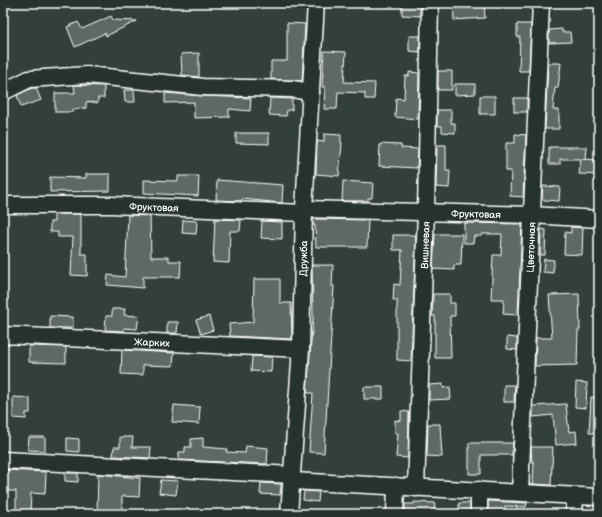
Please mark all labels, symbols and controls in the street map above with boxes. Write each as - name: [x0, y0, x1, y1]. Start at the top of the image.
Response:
- street label: Фруктовая: [129, 201, 179, 215]
- street label: Фруктовая: [451, 208, 501, 221]
- street label: Вишневая: [419, 221, 433, 269]
- street label: Цветочная: [524, 221, 539, 273]
- street label: Дружба: [298, 240, 310, 276]
- street label: Жарких: [134, 336, 170, 350]

